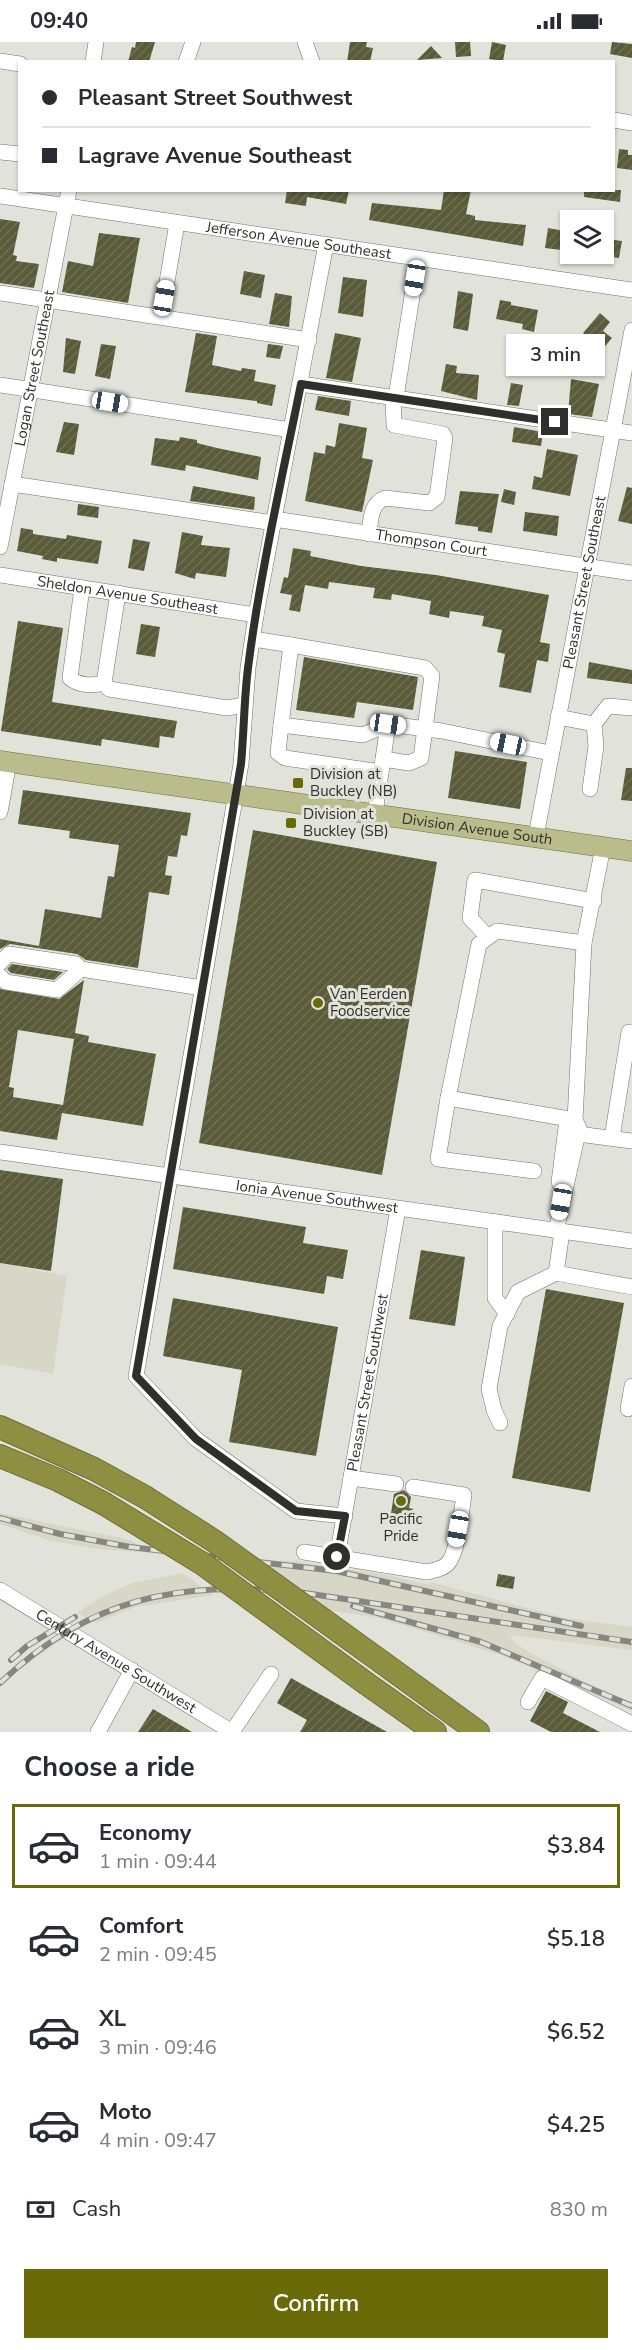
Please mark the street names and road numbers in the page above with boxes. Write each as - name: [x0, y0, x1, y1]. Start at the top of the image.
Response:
- street label: Jefferson Avenue Southeast: [204, 217, 393, 264]
- street label: Logan Street Southeast: [10, 288, 60, 448]
- street label: Pleasant Street Southeast: [558, 494, 610, 671]
- street label: Thompson Court: [374, 524, 489, 561]
- street label: Sheldon Avenue Southeast: [36, 571, 220, 619]
- street label: Division Avenue South: [401, 808, 554, 850]
- street label: Ionia Avenue Southwest: [234, 1175, 400, 1218]
- street label: Pleasant Street Southwest: [342, 1292, 393, 1473]
- street label: Century Avenue Southwest: [32, 1604, 201, 1718]

